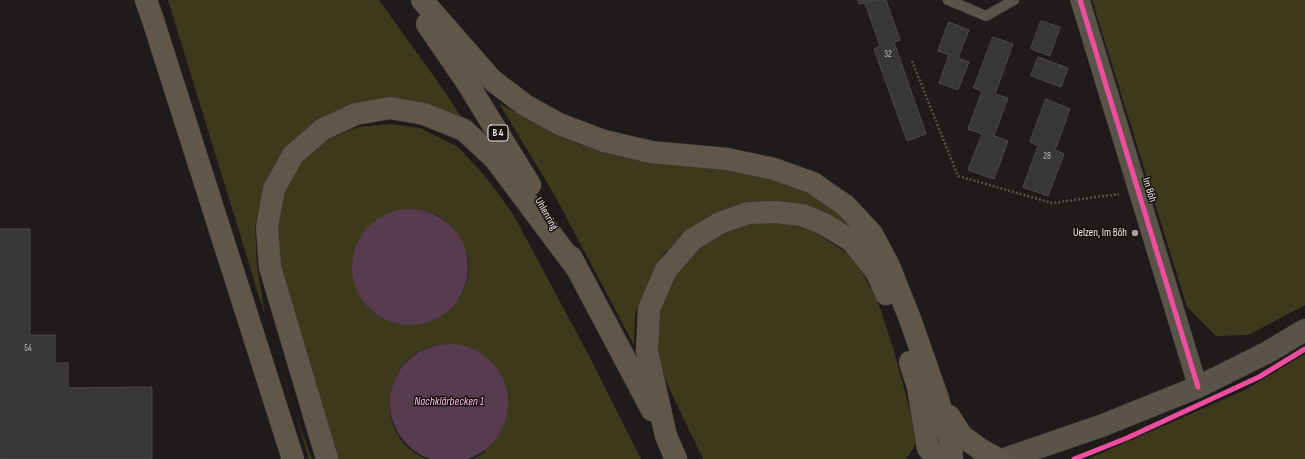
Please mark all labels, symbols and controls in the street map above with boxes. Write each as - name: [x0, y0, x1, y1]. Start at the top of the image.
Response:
- house number: 32: [884, 50, 892, 60]
- road number: B 4: [488, 125, 508, 141]
- house number: 28: [1043, 152, 1051, 162]
- street label: Im Böh: [1139, 176, 1159, 204]
- street label: Uhlenring: [531, 195, 561, 233]
- place label: Uelzen, Im Böh: [1073, 226, 1127, 240]
- marker: Uelzen, Im Böh: [1130, 228, 1140, 238]
- house number: 54: [24, 344, 32, 354]
- water label: Nachklärbecken 1: [414, 395, 484, 409]

